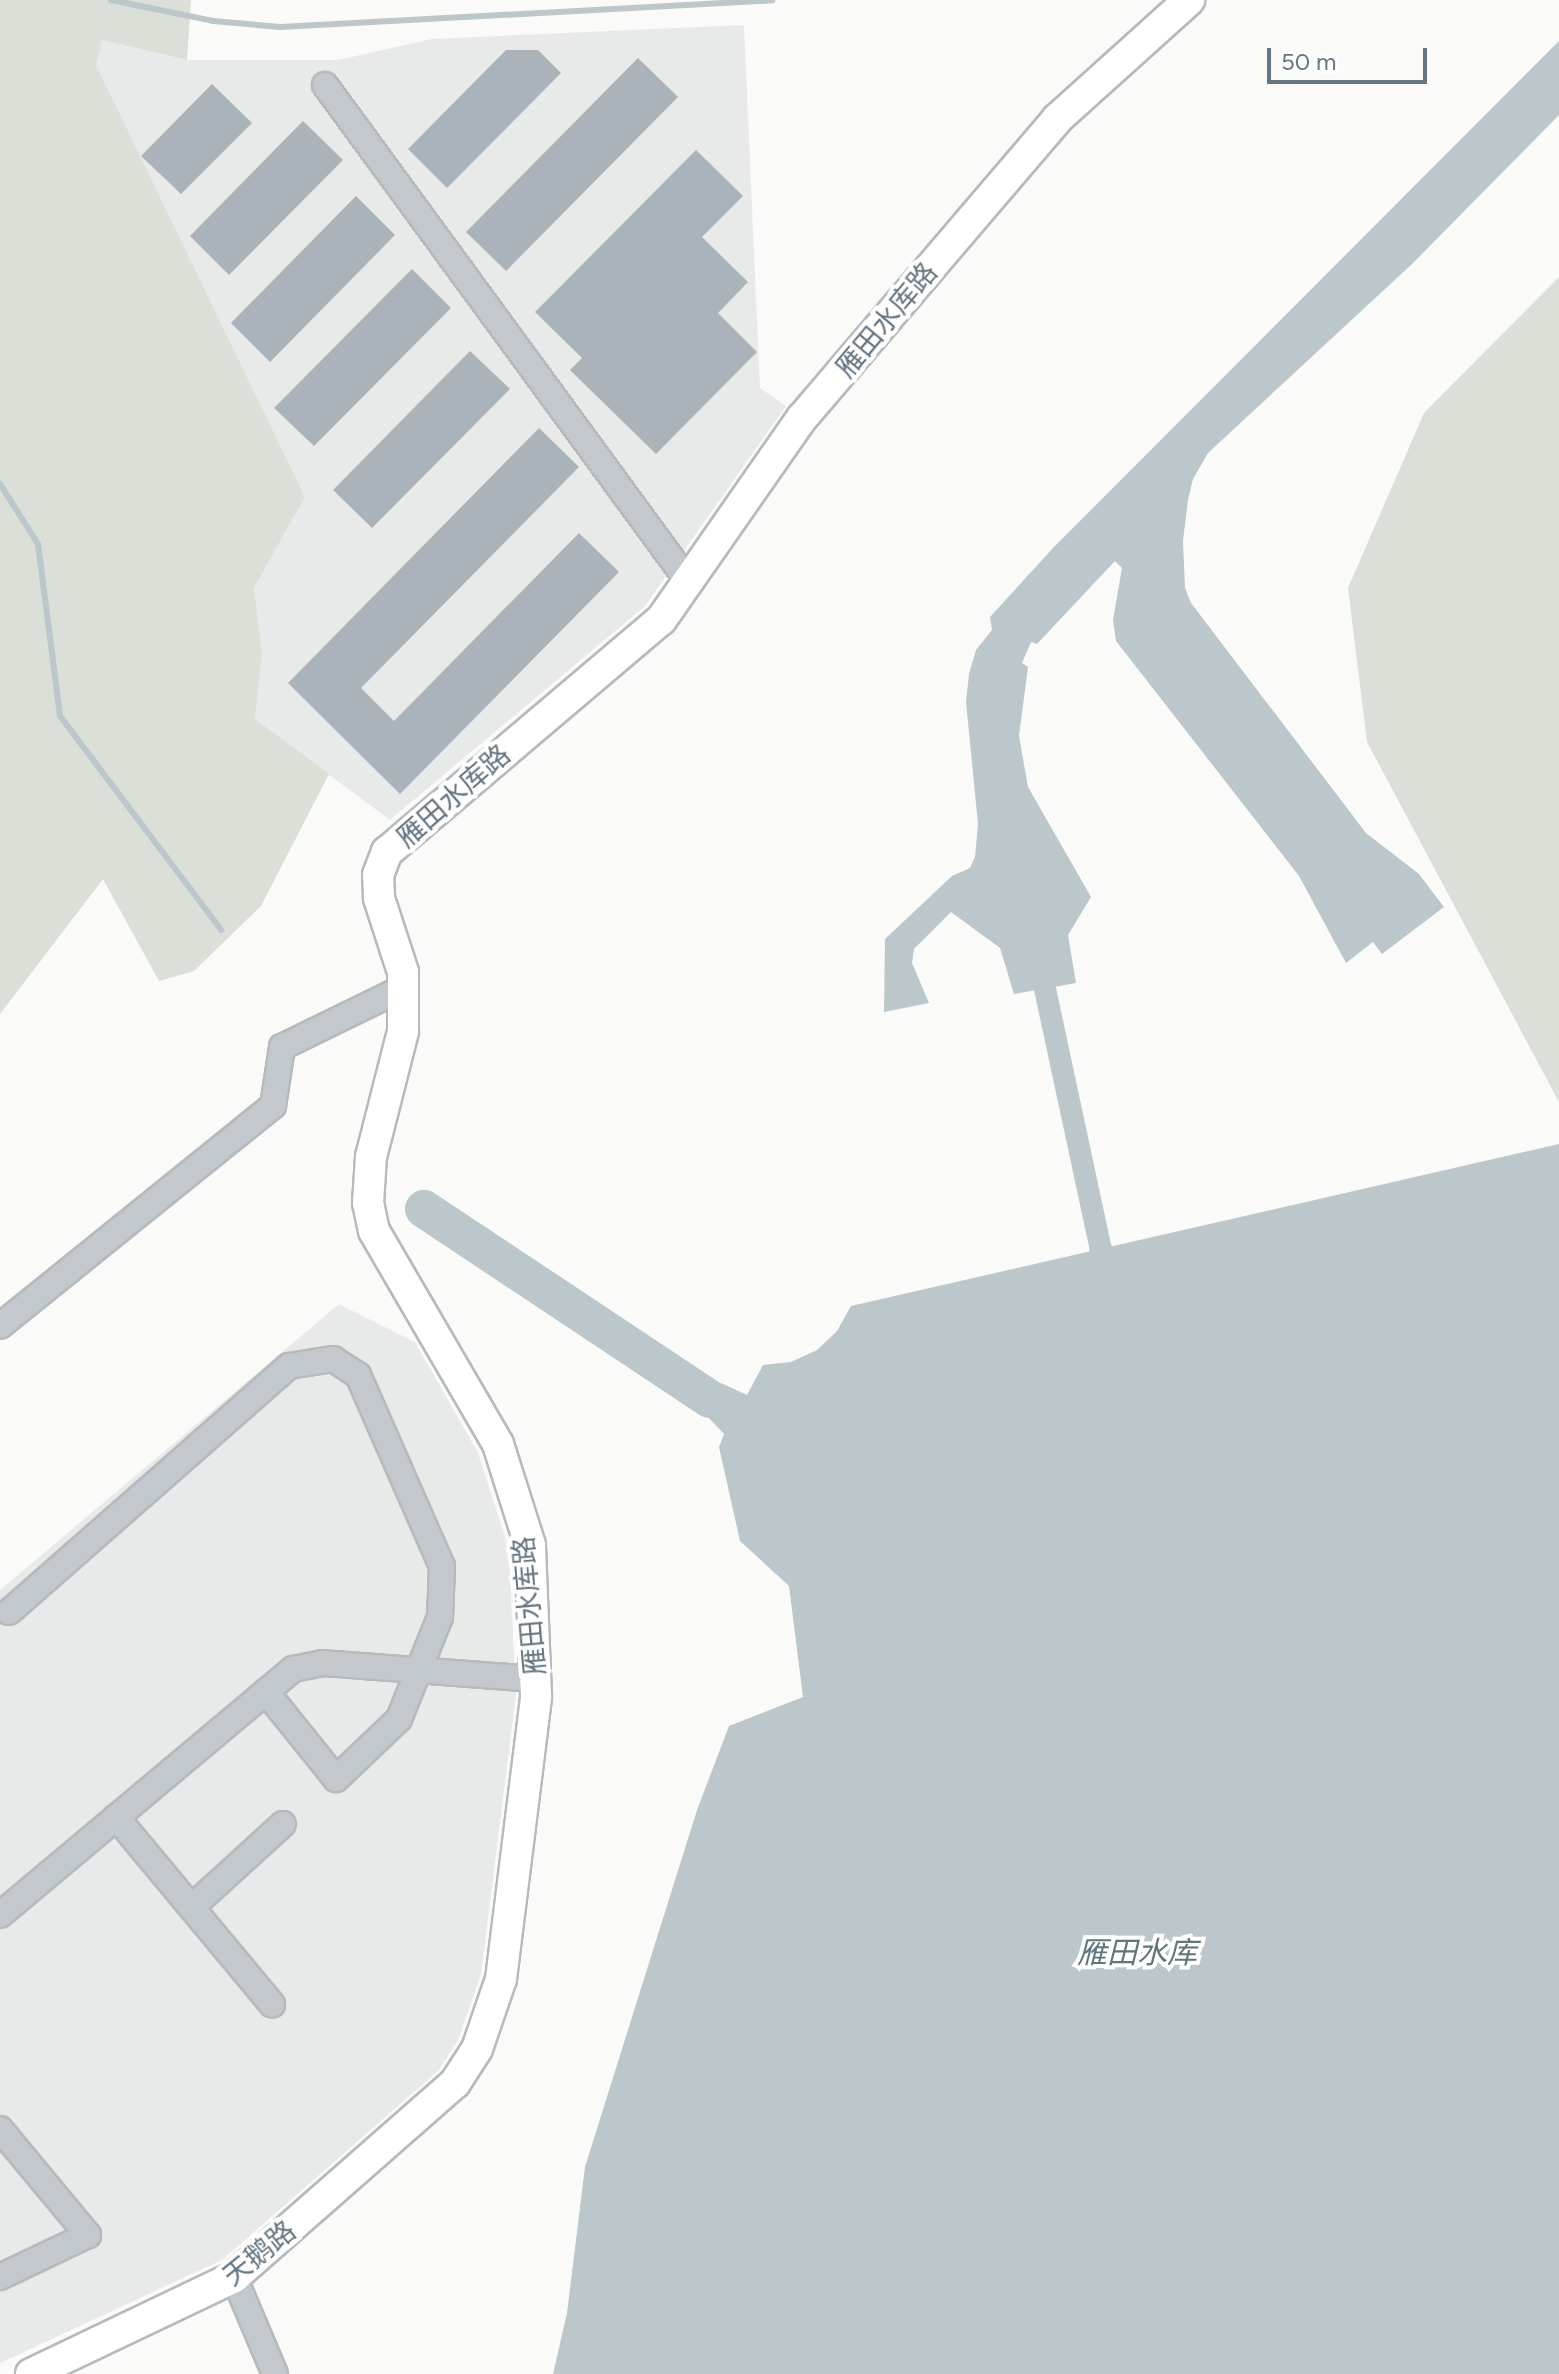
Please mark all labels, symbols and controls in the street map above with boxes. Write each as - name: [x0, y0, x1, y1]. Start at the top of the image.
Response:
- scale bar: [1271, 32, 1431, 82]
- text: 50 m: [1281, 47, 1337, 76]
- street label: 雁田水库路: [828, 256, 944, 384]
- street label: 雁田水库路: [389, 737, 517, 855]
- street label: 雁田水库路: [506, 1535, 552, 1677]
- water label: 雁田水库: [1077, 1935, 1197, 1971]
- street label: 天鹅路: [216, 2214, 302, 2292]

